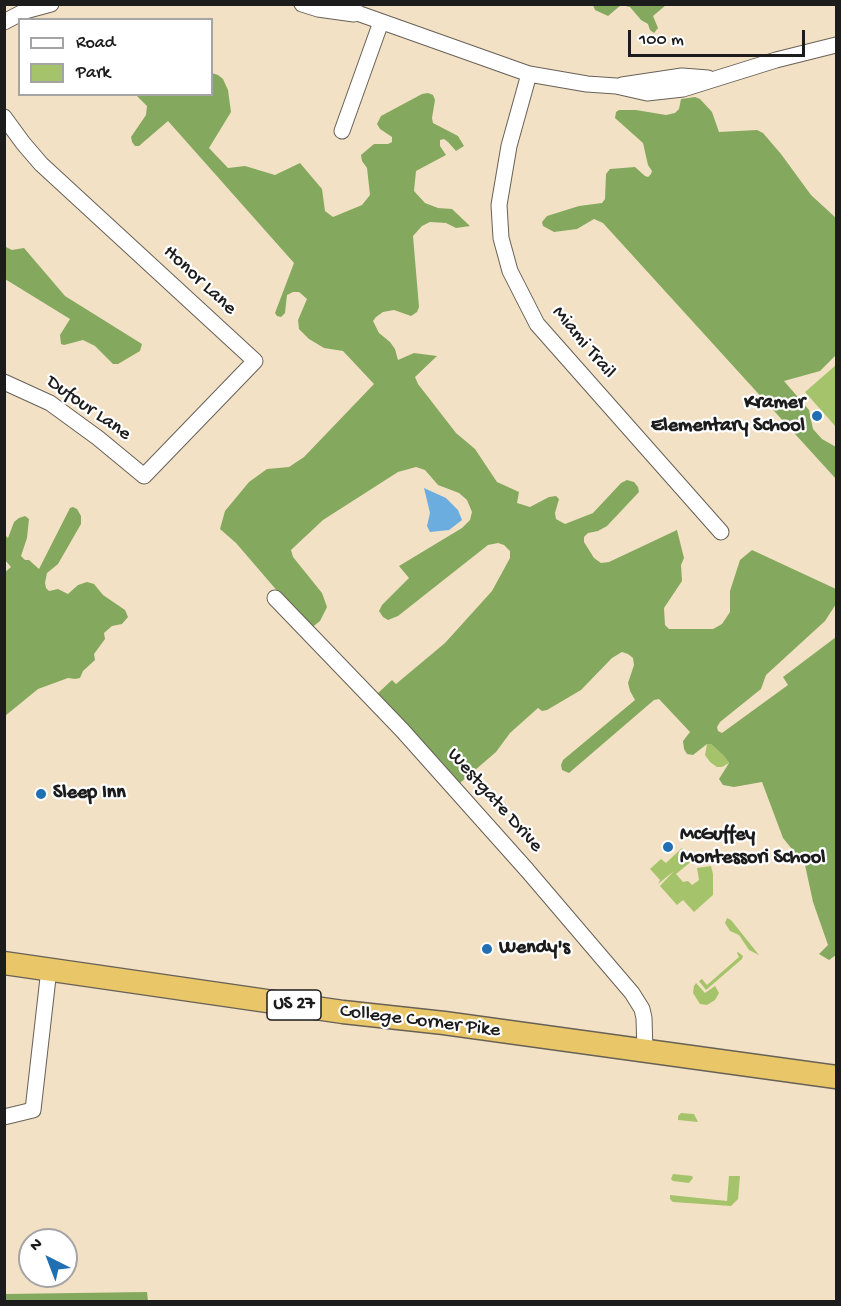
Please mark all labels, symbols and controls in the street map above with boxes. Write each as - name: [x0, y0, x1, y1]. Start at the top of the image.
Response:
- legend: [18, 18, 213, 96]
- scale bar: [631, 18, 808, 56]
- text: 100 m: [639, 30, 684, 51]
- text: Road: [76, 33, 115, 54]
- text: Park: [76, 63, 110, 84]
- street label: Honor Lane: [157, 241, 241, 321]
- street label: Miami Trail: [546, 302, 620, 384]
- street label: Dufour Lane: [41, 371, 135, 447]
- place label: Kramer Elementary School: [651, 392, 805, 439]
- marker: Kramer Elementary School: [810, 409, 824, 423]
- street label: Westgate Drive: [441, 744, 547, 858]
- place label: Sleep Inn: [53, 782, 126, 806]
- marker: Sleep Inn: [34, 787, 48, 801]
- place label: McGuffey Montessori School: [680, 824, 825, 871]
- marker: McGuffey Montessori School: [661, 840, 675, 854]
- place label: Wendy's: [499, 937, 570, 961]
- marker: Wendy's: [480, 942, 494, 956]
- road number: US 27: [267, 990, 321, 1020]
- street label: College Corner Pike: [338, 1000, 502, 1044]
- north arrow: [18, 1228, 78, 1288]
- text: N: [27, 1235, 47, 1256]

